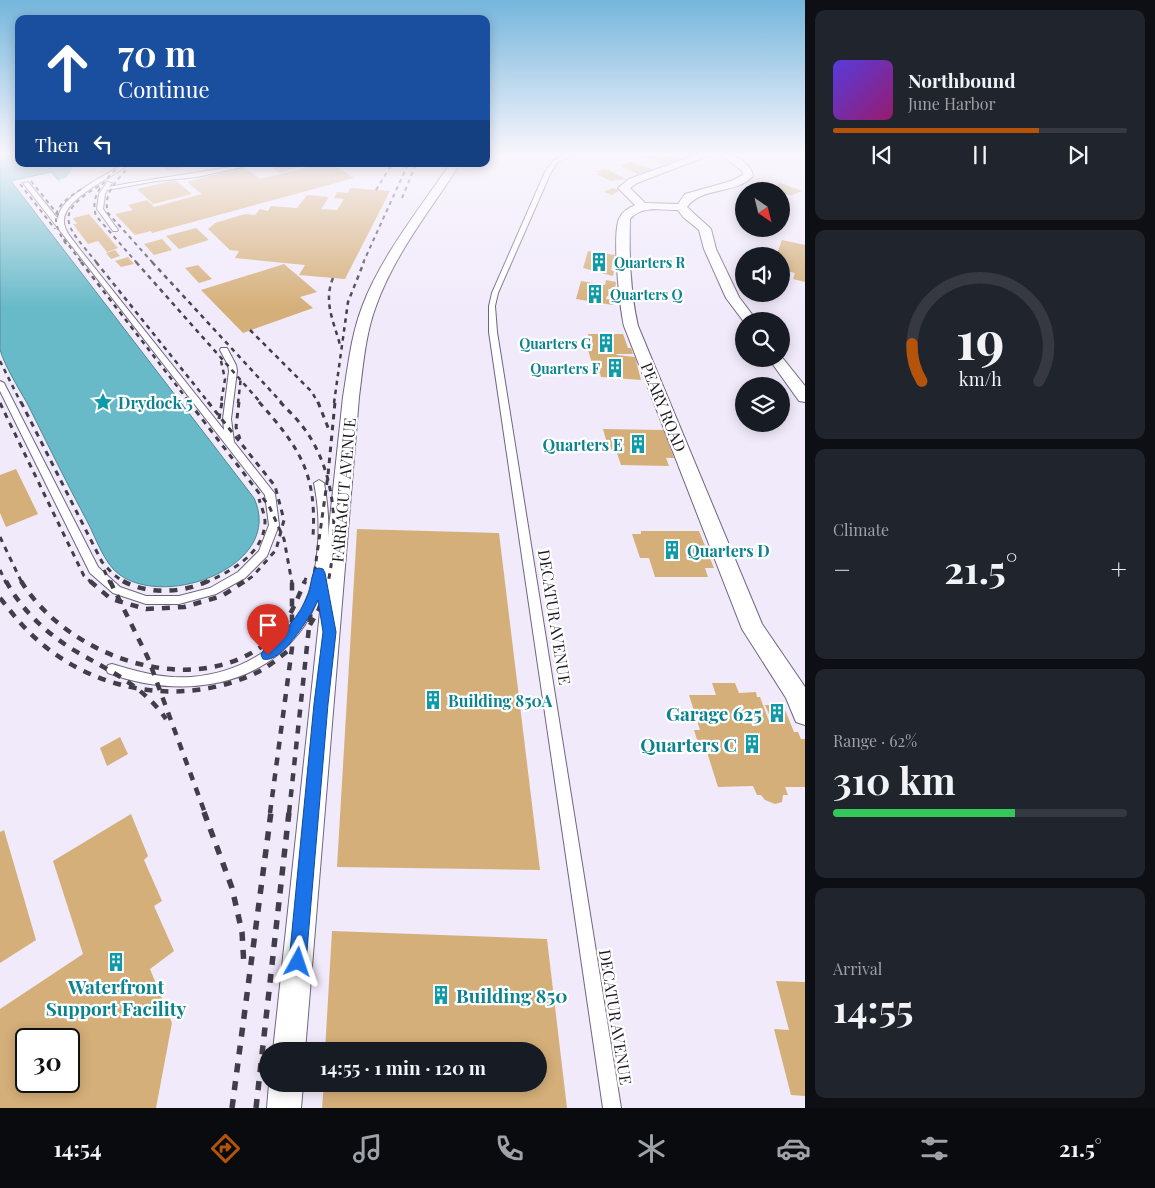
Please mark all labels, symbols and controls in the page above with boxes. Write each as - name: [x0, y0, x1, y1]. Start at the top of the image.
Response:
- text: 70 m: [118, 29, 196, 76]
- icon: ahead: [35, 35, 100, 100]
- text: Northbound: [908, 67, 1016, 93]
- text: Continue: [118, 74, 210, 104]
- text: June Harbor: [908, 93, 996, 114]
- icon: left: [89, 130, 117, 158]
- text: Then: [35, 131, 79, 157]
- icon: previous: [868, 141, 896, 169]
- icon: pause: [966, 141, 994, 169]
- icon: next: [1064, 141, 1092, 169]
- north arrow: [735, 182, 790, 238]
- map controls: [735, 182, 790, 432]
- button: sound: [735, 247, 790, 302]
- building icon: Quarters R: [588, 251, 610, 273]
- place label: Quarters R: [614, 253, 685, 272]
- building icon: Quarters Q: [584, 283, 606, 305]
- place label: Quarters Q: [610, 285, 683, 304]
- text: 19: [956, 304, 1004, 373]
- button: search: [735, 312, 790, 367]
- building icon: Quarters G: [595, 332, 617, 354]
- place label: Quarters G: [519, 334, 591, 353]
- building icon: Quarters F: [604, 357, 626, 379]
- place label: Quarters F: [530, 359, 600, 378]
- street label: PEARY ROAD: [637, 359, 691, 455]
- text: km/h: [959, 367, 1002, 390]
- button: layers: [735, 377, 790, 432]
- place icon: Drydock 5: [92, 391, 114, 413]
- place label: Drydock 5: [118, 392, 193, 413]
- street label: FARRAGUT AVENUE: [326, 417, 360, 563]
- building icon: Quarters E: [627, 433, 649, 455]
- place label: Quarters E: [543, 434, 623, 455]
- text: Climate: [833, 519, 889, 540]
- building icon: Quarters D: [661, 539, 683, 561]
- place label: Quarters D: [687, 540, 770, 561]
- text: 21.5°: [944, 543, 1017, 594]
- street label: DECATUR AVENUE: [534, 548, 576, 686]
- text: −: [833, 550, 851, 587]
- text: +: [1111, 550, 1127, 587]
- pin: [247, 604, 289, 655]
- icon: arrive: [254, 611, 282, 639]
- building icon: Building 850A: [422, 689, 444, 711]
- place label: Building 850A: [448, 690, 553, 711]
- place label: Garage 625: [666, 700, 762, 726]
- building icon: Garage 625: [766, 702, 788, 724]
- text: Range · 62%: [833, 730, 917, 751]
- place label: Quarters C: [640, 731, 737, 757]
- building icon: Quarters C: [741, 733, 763, 755]
- text: 310 km: [833, 754, 956, 805]
- position arrow: [271, 935, 323, 987]
- street label: DECATUR AVENUE: [595, 948, 637, 1086]
- building icon: Waterfront Support Facility: [105, 951, 127, 973]
- text: Arrival: [833, 958, 882, 979]
- place label: Waterfront Support Facility: [46, 973, 186, 1021]
- place label: Building 850: [456, 982, 567, 1008]
- text: 14:55: [833, 982, 914, 1033]
- building icon: Building 850: [430, 984, 452, 1006]
- speed limit sign: 30: [15, 1028, 80, 1093]
- text: 14:55 · 1 min · 120 m: [320, 1054, 486, 1080]
- icon: directions: [208, 1131, 243, 1166]
- icon: music: [350, 1131, 385, 1166]
- icon: phone: [492, 1131, 527, 1166]
- icon: climate: [634, 1131, 669, 1166]
- icon: car: [776, 1131, 811, 1166]
- icon: filters: [917, 1131, 952, 1166]
- text: 14:54: [53, 1133, 102, 1163]
- text: 21.5°: [1059, 1133, 1102, 1163]

